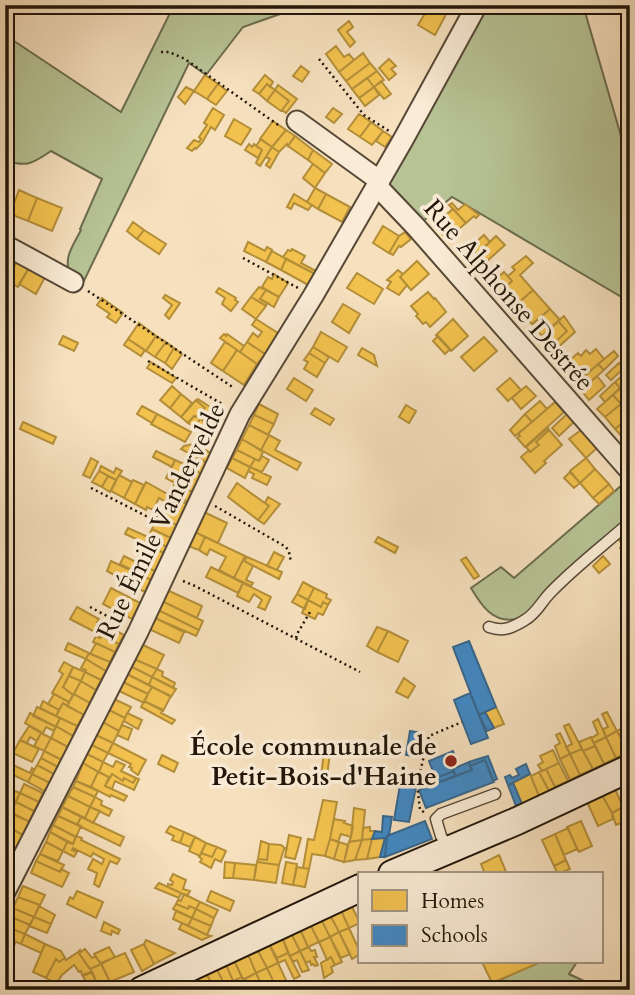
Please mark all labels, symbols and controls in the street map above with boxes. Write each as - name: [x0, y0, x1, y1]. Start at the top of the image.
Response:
- street label: Rue Alphonse Destrée: [416, 192, 602, 398]
- street label: Rue Émile Vandervelde: [88, 397, 234, 645]
- place label: École communale de Petit-Bois-d'Haine: [190, 729, 437, 794]
- marker: École communale de Petit-Bois-d'Haine: [443, 753, 459, 769]
- legend: [358, 872, 604, 964]
- text: Homes: [421, 887, 484, 916]
- text: Schools: [421, 921, 488, 950]

